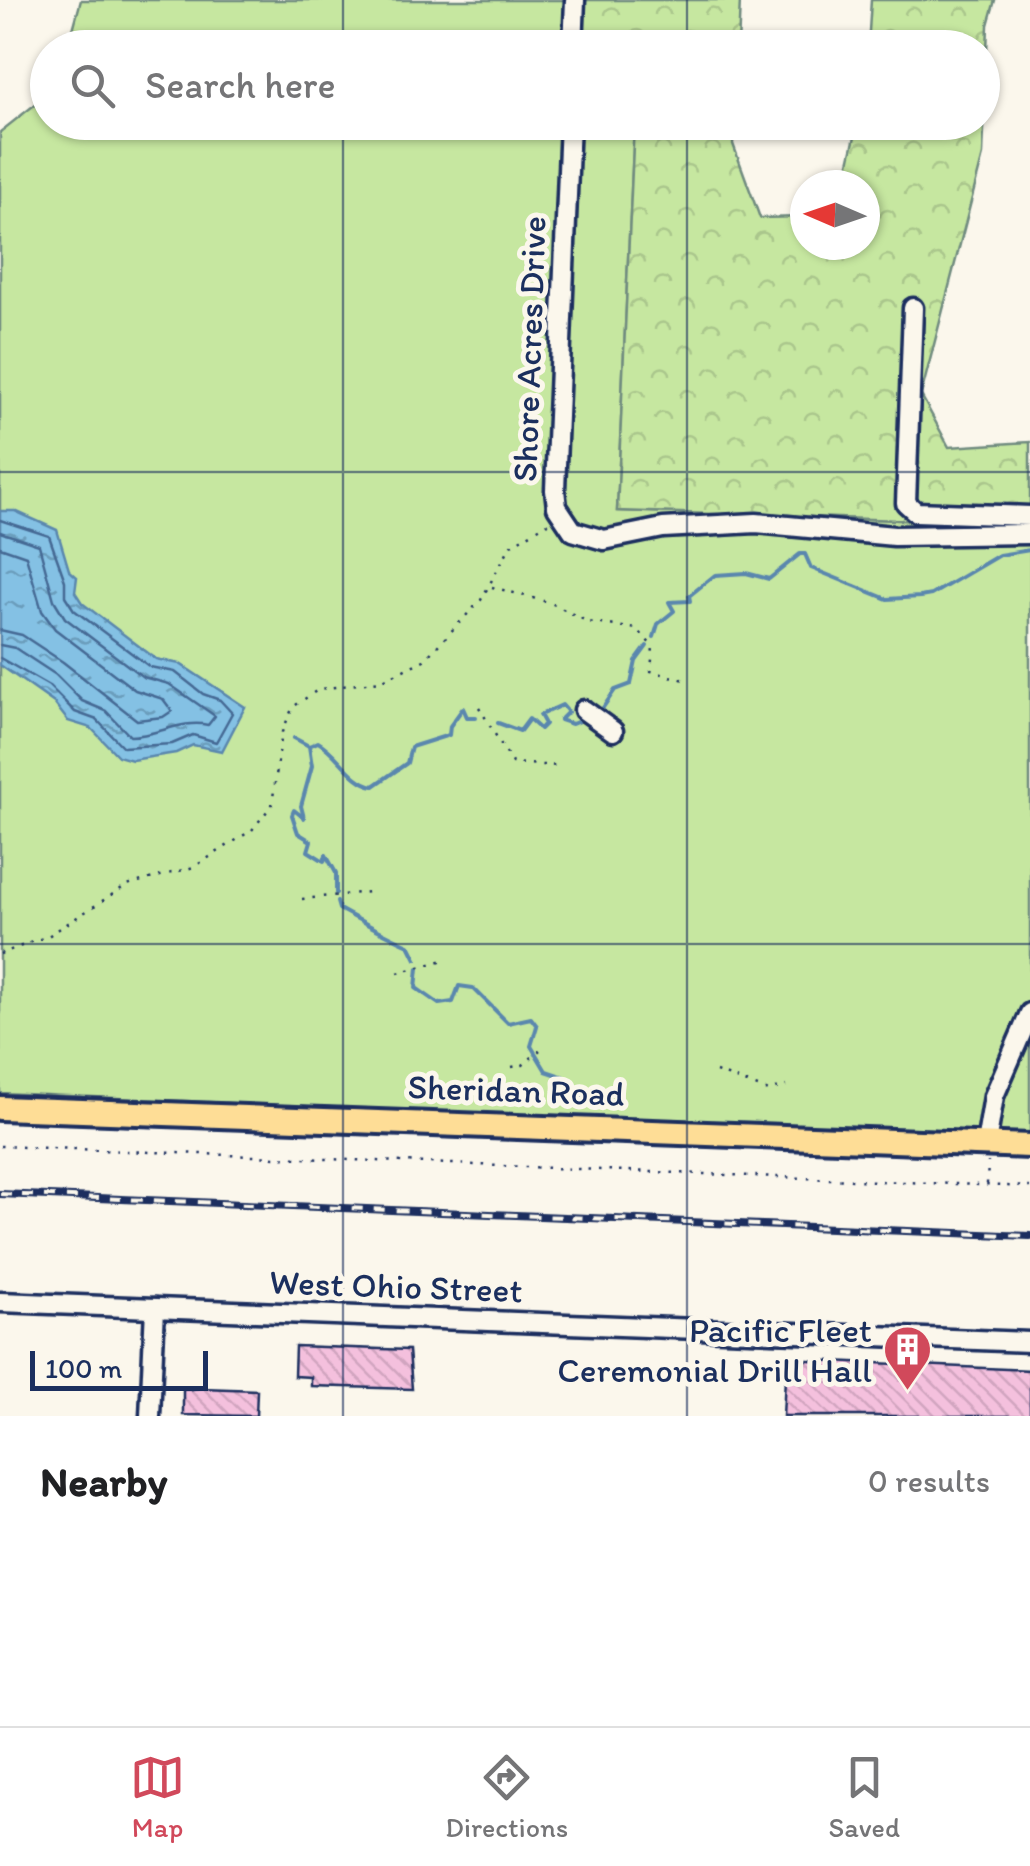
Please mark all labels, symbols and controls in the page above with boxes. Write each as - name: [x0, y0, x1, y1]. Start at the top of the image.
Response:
- search box: [30, 30, 1000, 140]
- icon: search: [65, 58, 120, 113]
- text: Search here: [145, 62, 336, 108]
- north arrow: [790, 170, 880, 260]
- street label: Shore Acres Drive: [503, 215, 555, 483]
- street label: Sheridan Road: [407, 1065, 625, 1115]
- street label: West Ohio Street: [269, 1261, 523, 1311]
- place label: Pacific Fleet Ceremonial Drill Hall: [557, 1309, 872, 1391]
- building icon: Pacific Fleet Ceremonial Drill Hall: [881, 1324, 933, 1392]
- scale bar: [30, 1346, 208, 1390]
- text: 100 m: [45, 1351, 122, 1385]
- text: Nearby: [40, 1456, 167, 1507]
- text: 0 results: [868, 1462, 990, 1500]
- tab: Map: [130, 1750, 185, 1844]
- tab: Directions: [445, 1750, 568, 1844]
- tab: Saved: [828, 1750, 900, 1844]

